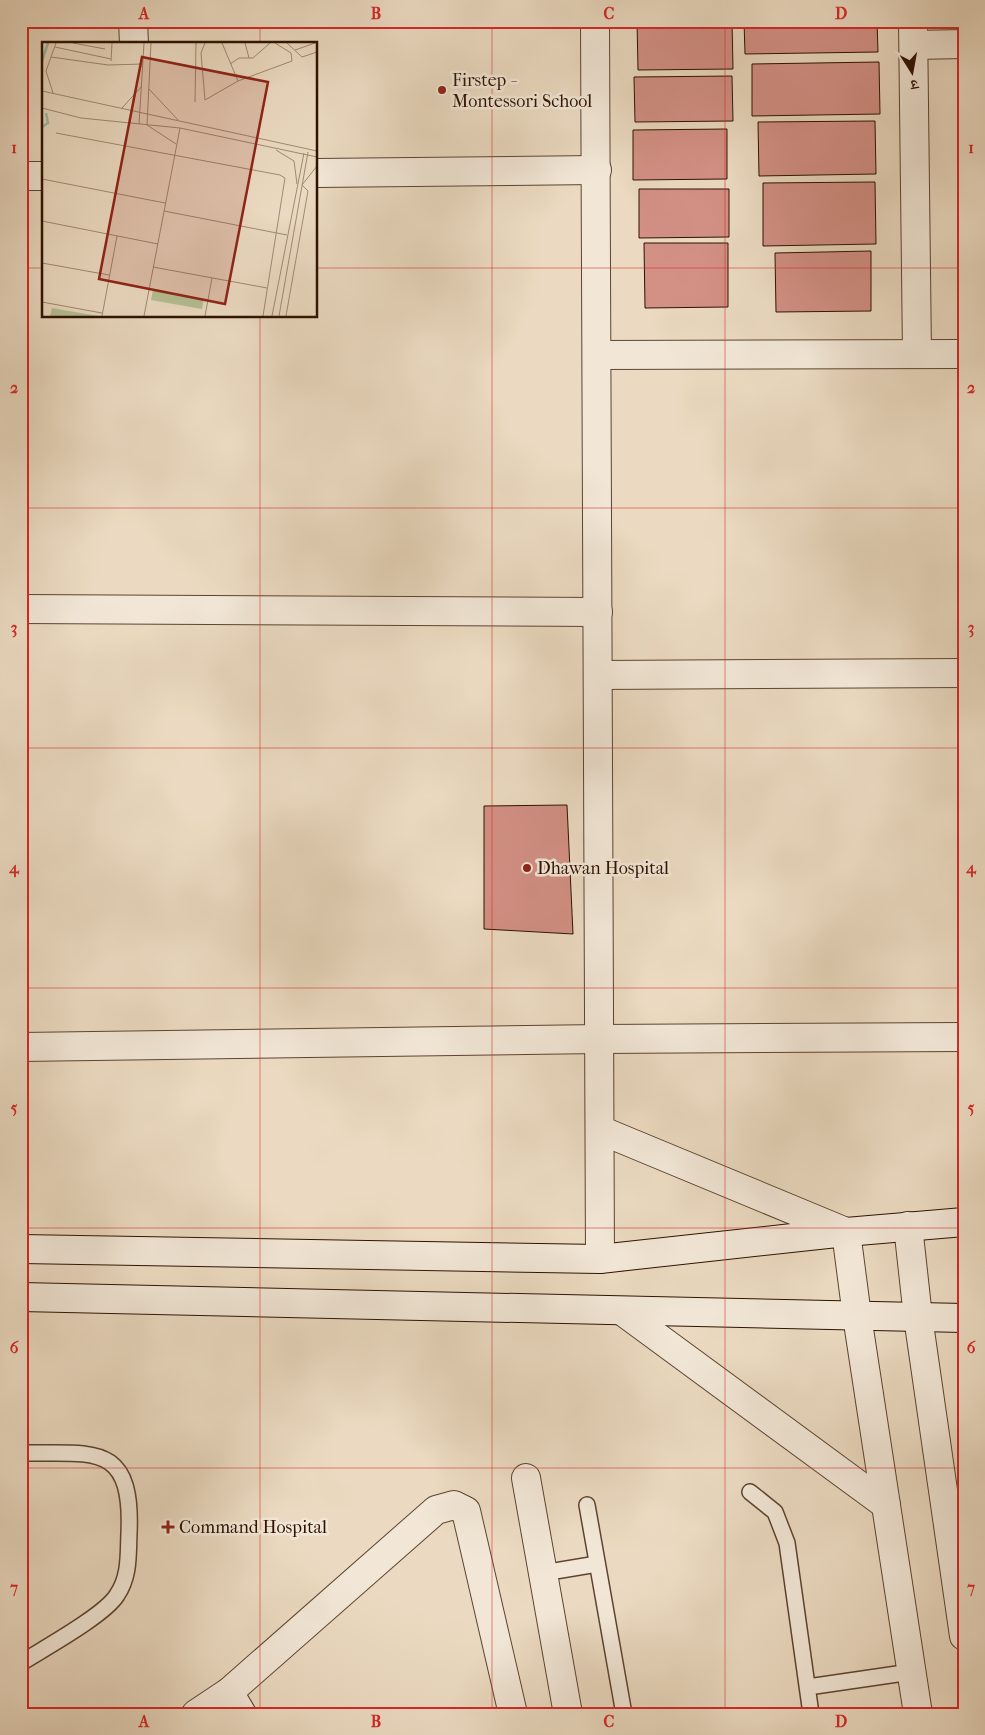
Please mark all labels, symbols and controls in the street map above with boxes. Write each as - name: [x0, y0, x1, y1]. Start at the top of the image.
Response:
- text: A: [138, 4, 150, 23]
- text: B: [371, 4, 381, 23]
- text: C: [604, 4, 615, 23]
- text: D: [835, 4, 847, 23]
- inset map: [42, 42, 318, 318]
- north arrow: [888, 48, 938, 98]
- place label: Firstep - Montessori School: [452, 70, 592, 112]
- text: उ: [908, 75, 920, 93]
- marker: Firstep - Montessori School: [436, 84, 448, 96]
- text: 1: [11, 138, 17, 157]
- text: 1: [968, 138, 974, 157]
- text: 2: [10, 378, 18, 397]
- text: 2: [967, 378, 975, 397]
- text: 3: [11, 618, 17, 638]
- text: 3: [968, 618, 974, 638]
- text: 4: [8, 858, 20, 878]
- place label: Dhawan Hospital: [537, 858, 669, 879]
- text: 4: [965, 858, 977, 878]
- marker: Dhawan Hospital: [521, 862, 533, 874]
- text: 5: [11, 1098, 18, 1117]
- text: 5: [968, 1098, 975, 1117]
- text: 6: [10, 1338, 19, 1357]
- text: 6: [967, 1338, 976, 1357]
- place label: Command Hospital: [179, 1517, 327, 1538]
- marker: Command Hospital: [161, 1520, 175, 1534]
- text: 7: [9, 1578, 18, 1597]
- text: 7: [966, 1578, 975, 1597]
- text: A: [138, 1712, 150, 1731]
- text: B: [371, 1712, 381, 1731]
- text: C: [604, 1712, 615, 1731]
- text: D: [835, 1712, 847, 1731]

